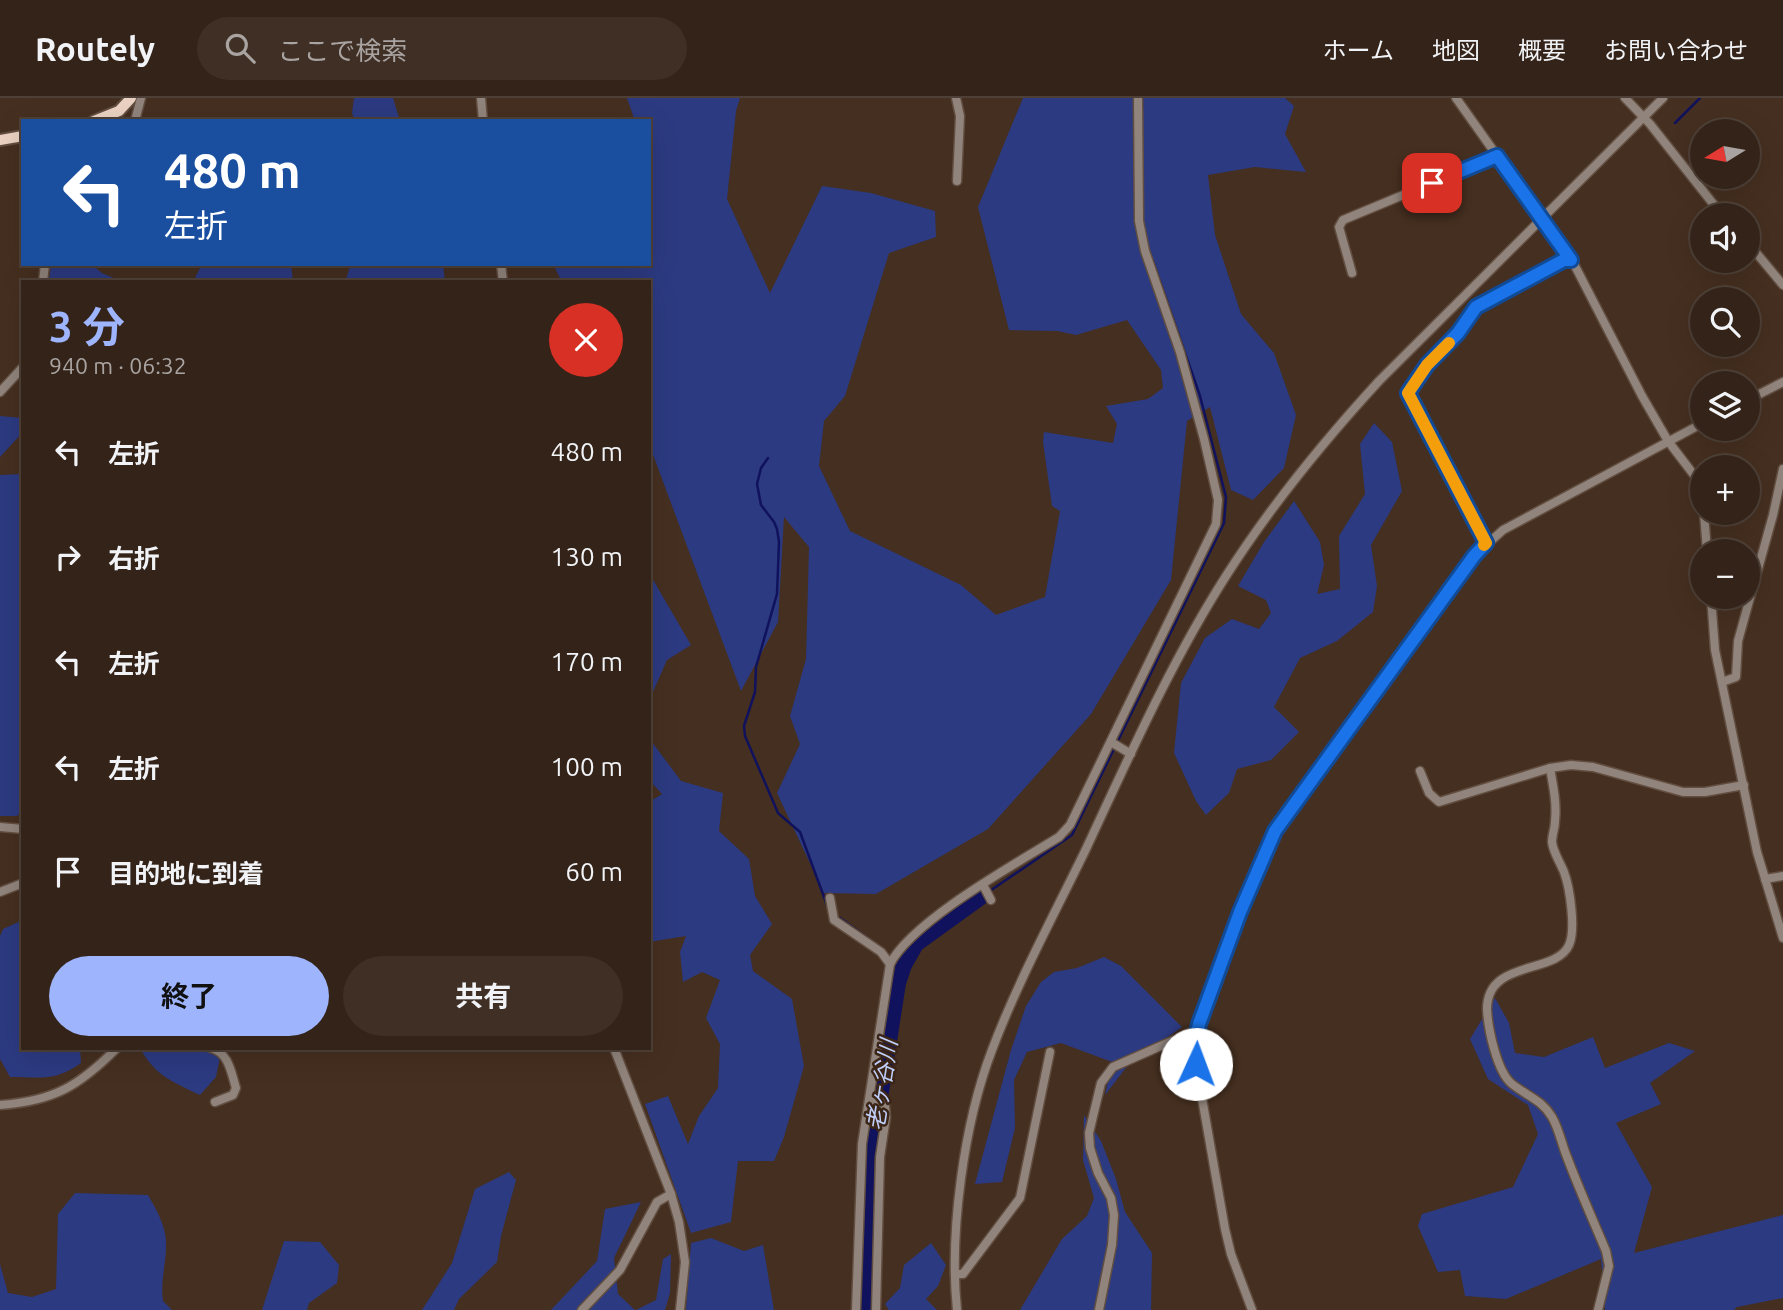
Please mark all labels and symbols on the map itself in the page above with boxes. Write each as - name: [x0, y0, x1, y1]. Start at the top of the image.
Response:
- north arrow: [1690, 119, 1760, 189]
- pin: [1402, 153, 1462, 213]
- position arrow: [1159, 1027, 1233, 1101]
- water label: 老ヶ谷川: [862, 1035, 902, 1132]

